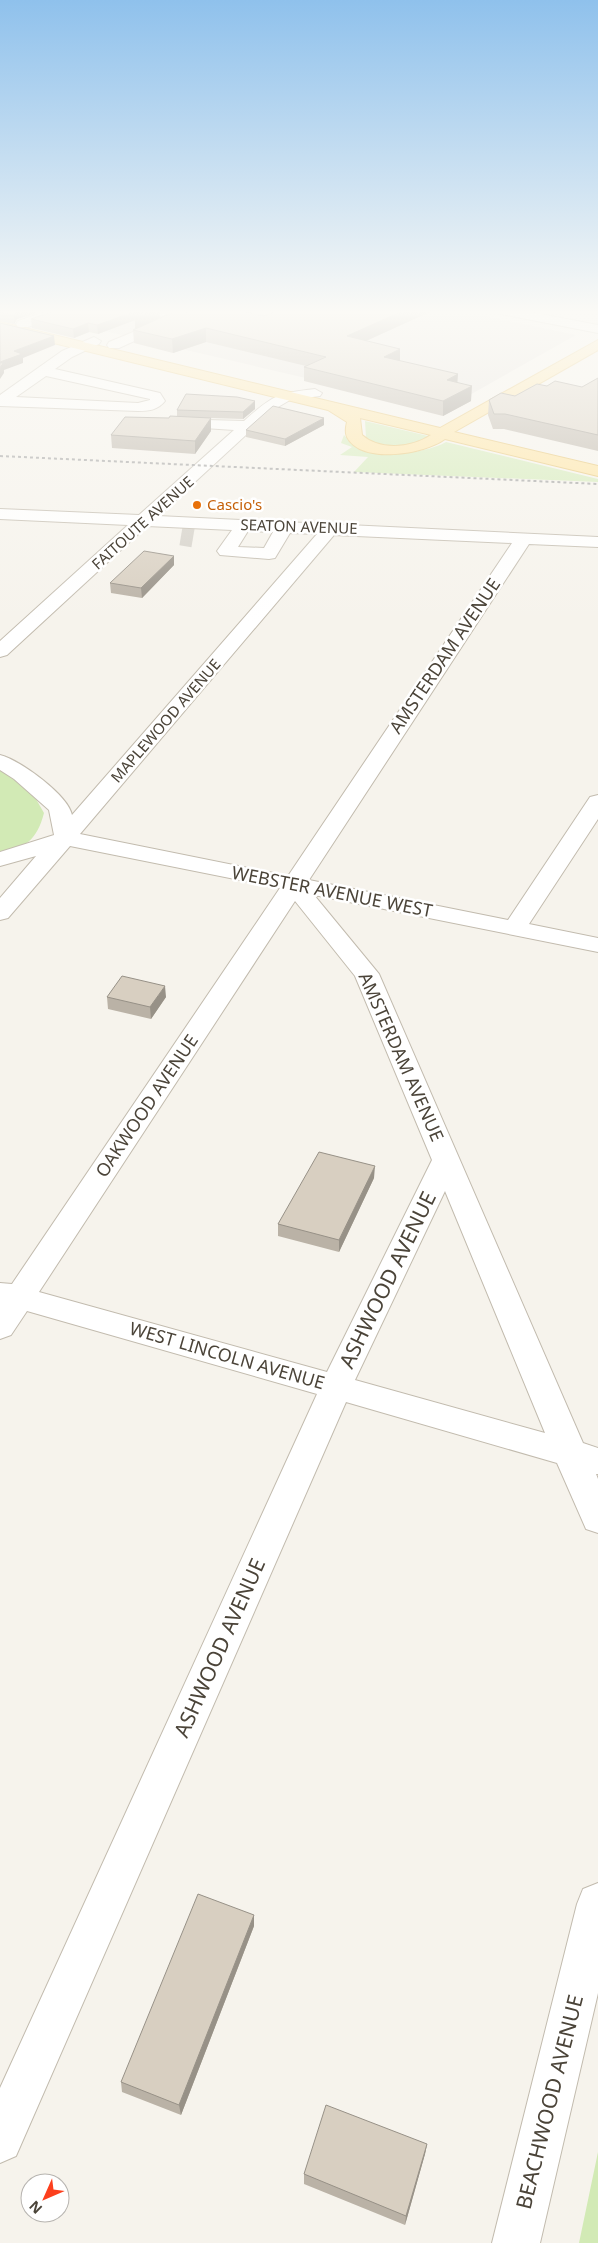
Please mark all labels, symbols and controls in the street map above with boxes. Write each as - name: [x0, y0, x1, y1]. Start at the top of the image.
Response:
- street label: FAITOUTE AVENUE: [87, 471, 198, 573]
- place label: Cascio's: [207, 494, 262, 514]
- marker: Cascio's: [191, 499, 203, 511]
- street label: SEATON AVENUE: [240, 514, 358, 538]
- street label: AMSTERDAM AVENUE: [383, 573, 505, 738]
- street label: MAPLEWOOD AVENUE: [106, 654, 224, 786]
- street label: WEBSTER AVENUE WEST: [230, 860, 435, 922]
- street label: AMSTERDAM AVENUE: [354, 968, 450, 1145]
- street label: OAKWOOD AVENUE: [89, 1029, 203, 1181]
- street label: ASHWOOD AVENUE: [332, 1187, 442, 1373]
- street label: WEST LINCOLN AVENUE: [127, 1316, 328, 1394]
- street label: ASHWOOD AVENUE: [167, 1554, 271, 1742]
- street label: BEACHWOOD AVENUE: [509, 1992, 589, 2212]
- north arrow: [20, 2173, 70, 2223]
- text: N: [25, 2197, 46, 2218]

